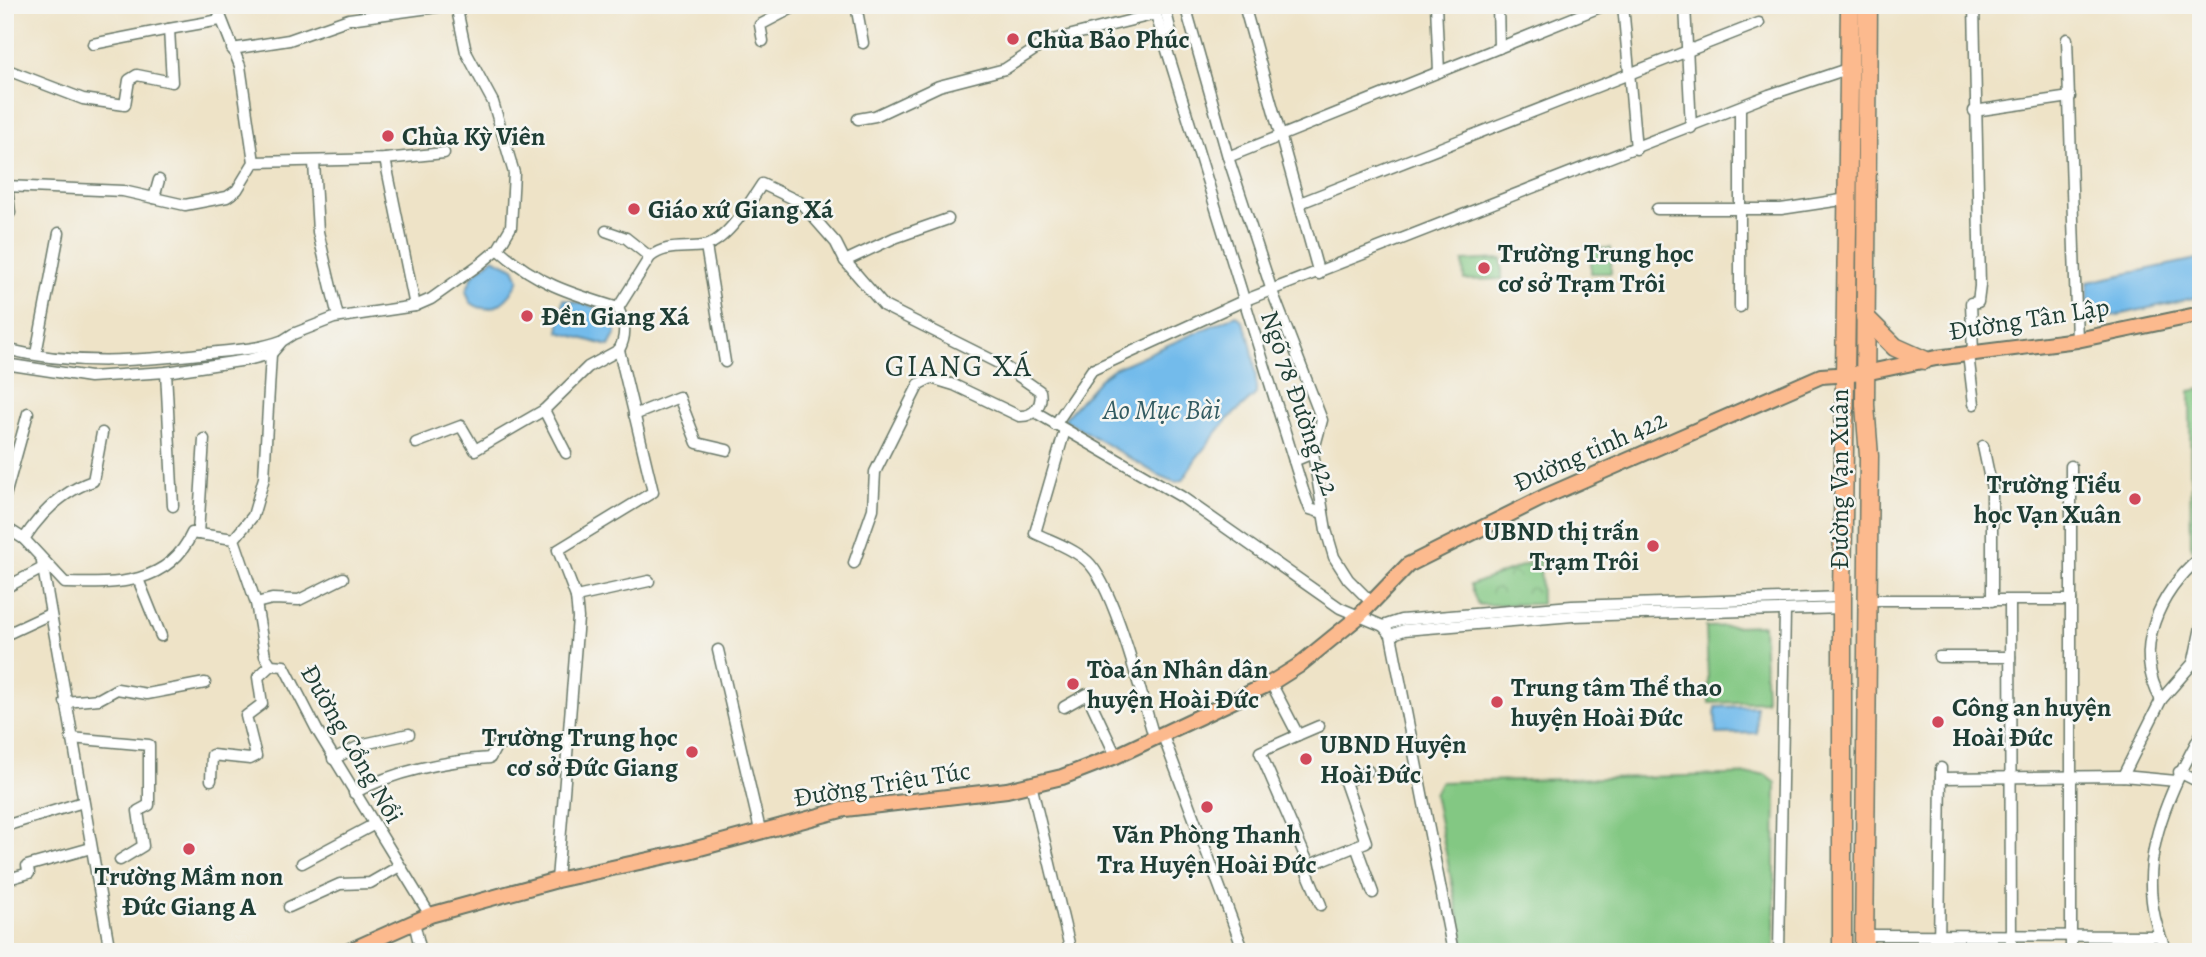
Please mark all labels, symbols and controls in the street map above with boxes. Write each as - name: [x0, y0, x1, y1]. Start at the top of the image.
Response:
- place label: Chùa Bảo Phúc: [1027, 22, 1190, 57]
- marker: Chùa Bảo Phúc: [1005, 31, 1021, 47]
- place label: Chùa Kỳ Viên: [402, 119, 546, 154]
- marker: Chùa Kỳ Viên: [380, 128, 396, 144]
- place label: Giáo xứ Giang Xá: [648, 192, 834, 227]
- marker: Giáo xứ Giang Xá: [626, 201, 642, 217]
- place label: Trường Trung học cơ sở Trạm Trôi: [1498, 236, 1694, 301]
- marker: Trường Trung học cơ sở Trạm Trôi: [1476, 260, 1492, 276]
- street label: Đường Tân Lập: [1946, 289, 2112, 349]
- place label: Đền Giang Xá: [541, 299, 690, 334]
- street label: Ngõ 78 Đường 422: [1252, 306, 1348, 500]
- marker: Đền Giang Xá: [519, 308, 535, 324]
- district label: GIANG XÁ: [885, 346, 1033, 386]
- street label: Đường Vạn Xuân: [1822, 388, 1857, 570]
- water label: Ao Mục Bài: [1101, 391, 1221, 429]
- street label: Đường tỉnh 422: [1508, 402, 1672, 500]
- place label: Trường Tiểu học Vạn Xuân: [1974, 467, 2122, 532]
- marker: Trường Tiểu học Vạn Xuân: [2127, 491, 2143, 507]
- place label: UBND thị trấn Trạm Trôi: [1483, 514, 1639, 579]
- marker: UBND thị trấn Trạm Trôi: [1645, 538, 1661, 554]
- place label: Tòa án Nhân dân huyện Hoài Đức: [1087, 652, 1269, 717]
- street label: Đường Cổng Nổi: [292, 658, 412, 830]
- place label: Trung tâm Thể thao huyện Hoài Đức: [1511, 670, 1722, 735]
- marker: Tòa án Nhân dân huyện Hoài Đức: [1065, 676, 1081, 692]
- place label: Công an huyện Hoài Đức: [1952, 690, 2112, 755]
- marker: Trung tâm Thể thao huyện Hoài Đức: [1489, 694, 1505, 710]
- marker: Công an huyện Hoài Đức: [1930, 714, 1946, 730]
- place label: Trường Trung học cơ sở Đức Giang: [482, 720, 679, 785]
- place label: UBND Huyện Hoài Đức: [1320, 727, 1467, 792]
- marker: Trường Trung học cơ sở Đức Giang: [684, 744, 700, 760]
- marker: UBND Huyện Hoài Đức: [1298, 751, 1314, 767]
- street label: Đường Triệu Túc: [791, 753, 973, 815]
- marker: Văn Phòng Thanh Tra Huyện Hoài Đức: [1199, 799, 1215, 815]
- place label: Văn Phòng Thanh Tra Huyện Hoài Đức: [1097, 817, 1317, 882]
- marker: Trường Mầm non Đức Giang A: [181, 841, 197, 857]
- place label: Trường Mầm non Đức Giang A: [95, 859, 284, 924]

